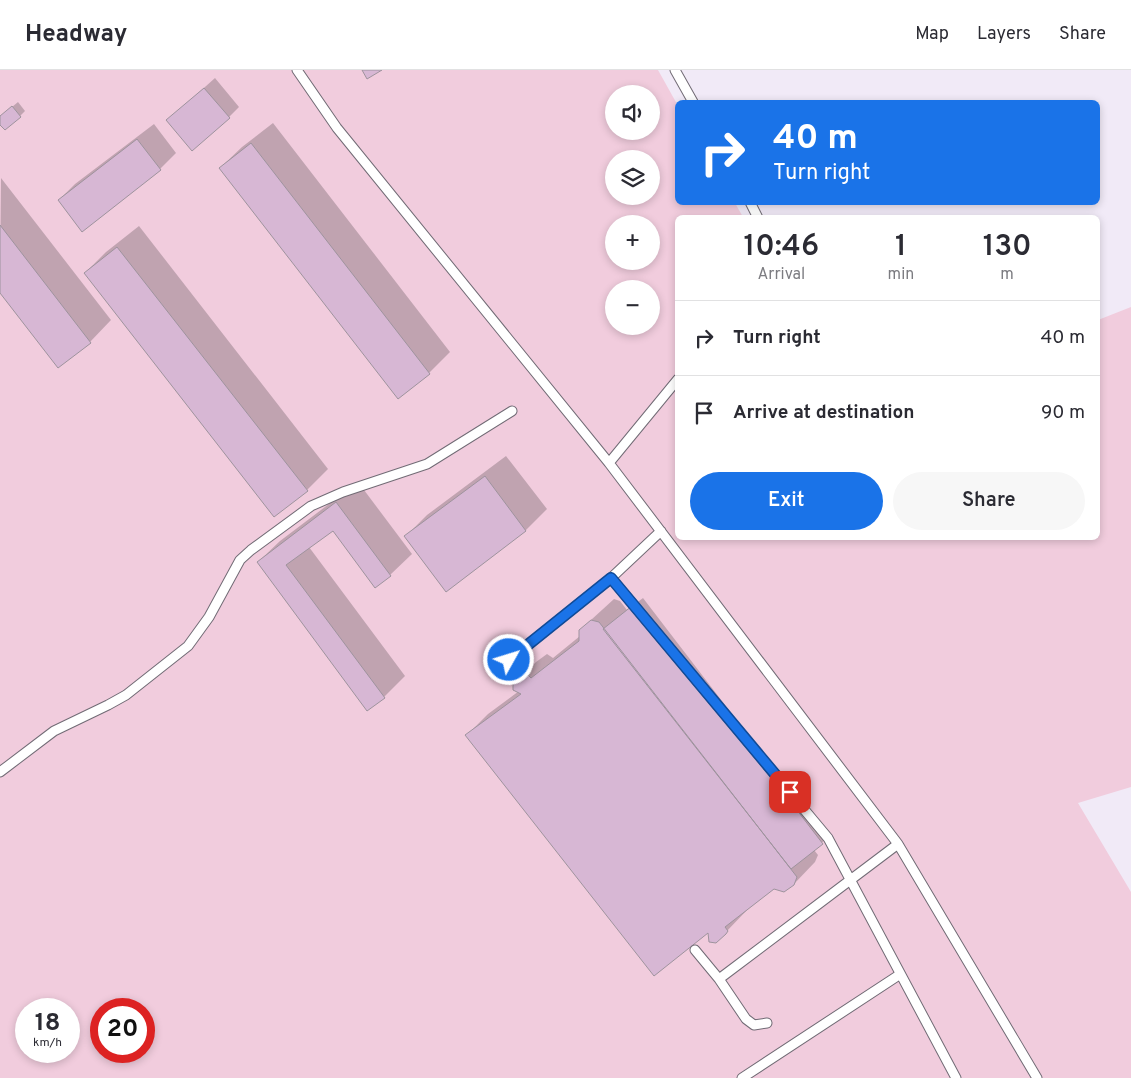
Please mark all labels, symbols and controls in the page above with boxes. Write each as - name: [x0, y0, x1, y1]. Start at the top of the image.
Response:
- text: Headway: [25, 20, 127, 50]
- text: Map: [915, 23, 949, 46]
- text: Layers: [977, 23, 1031, 46]
- text: Share: [1059, 23, 1106, 46]
- map controls: [605, 85, 660, 335]
- button: sound: [605, 85, 660, 140]
- text: 40 m: [773, 117, 858, 161]
- icon: right: [690, 120, 755, 185]
- button: layers: [605, 150, 660, 205]
- text: Turn right: [773, 160, 870, 187]
- button: +: [605, 215, 660, 270]
- text: 10:46: [743, 229, 819, 266]
- text: 1: [895, 229, 907, 266]
- text: 130: [983, 229, 1032, 266]
- text: Arrival: [757, 265, 805, 285]
- text: min: [888, 265, 914, 285]
- text: m: [1000, 265, 1014, 285]
- button: −: [605, 280, 660, 335]
- icon: right: [690, 324, 718, 352]
- text: Turn right: [733, 326, 821, 350]
- text: 40 m: [1040, 326, 1085, 350]
- icon: arrive: [690, 399, 718, 427]
- text: Arrive at destination: [733, 401, 914, 425]
- text: 90 m: [1041, 401, 1085, 425]
- button: Exit: [690, 472, 883, 530]
- button: Share: [893, 472, 1085, 530]
- position arrow: [482, 633, 534, 685]
- pin: [769, 771, 811, 813]
- icon: arrive: [776, 778, 804, 806]
- speed limit sign: 20: [90, 998, 155, 1063]
- text: 18: [35, 1008, 60, 1040]
- text: km/h: [33, 1035, 62, 1051]

